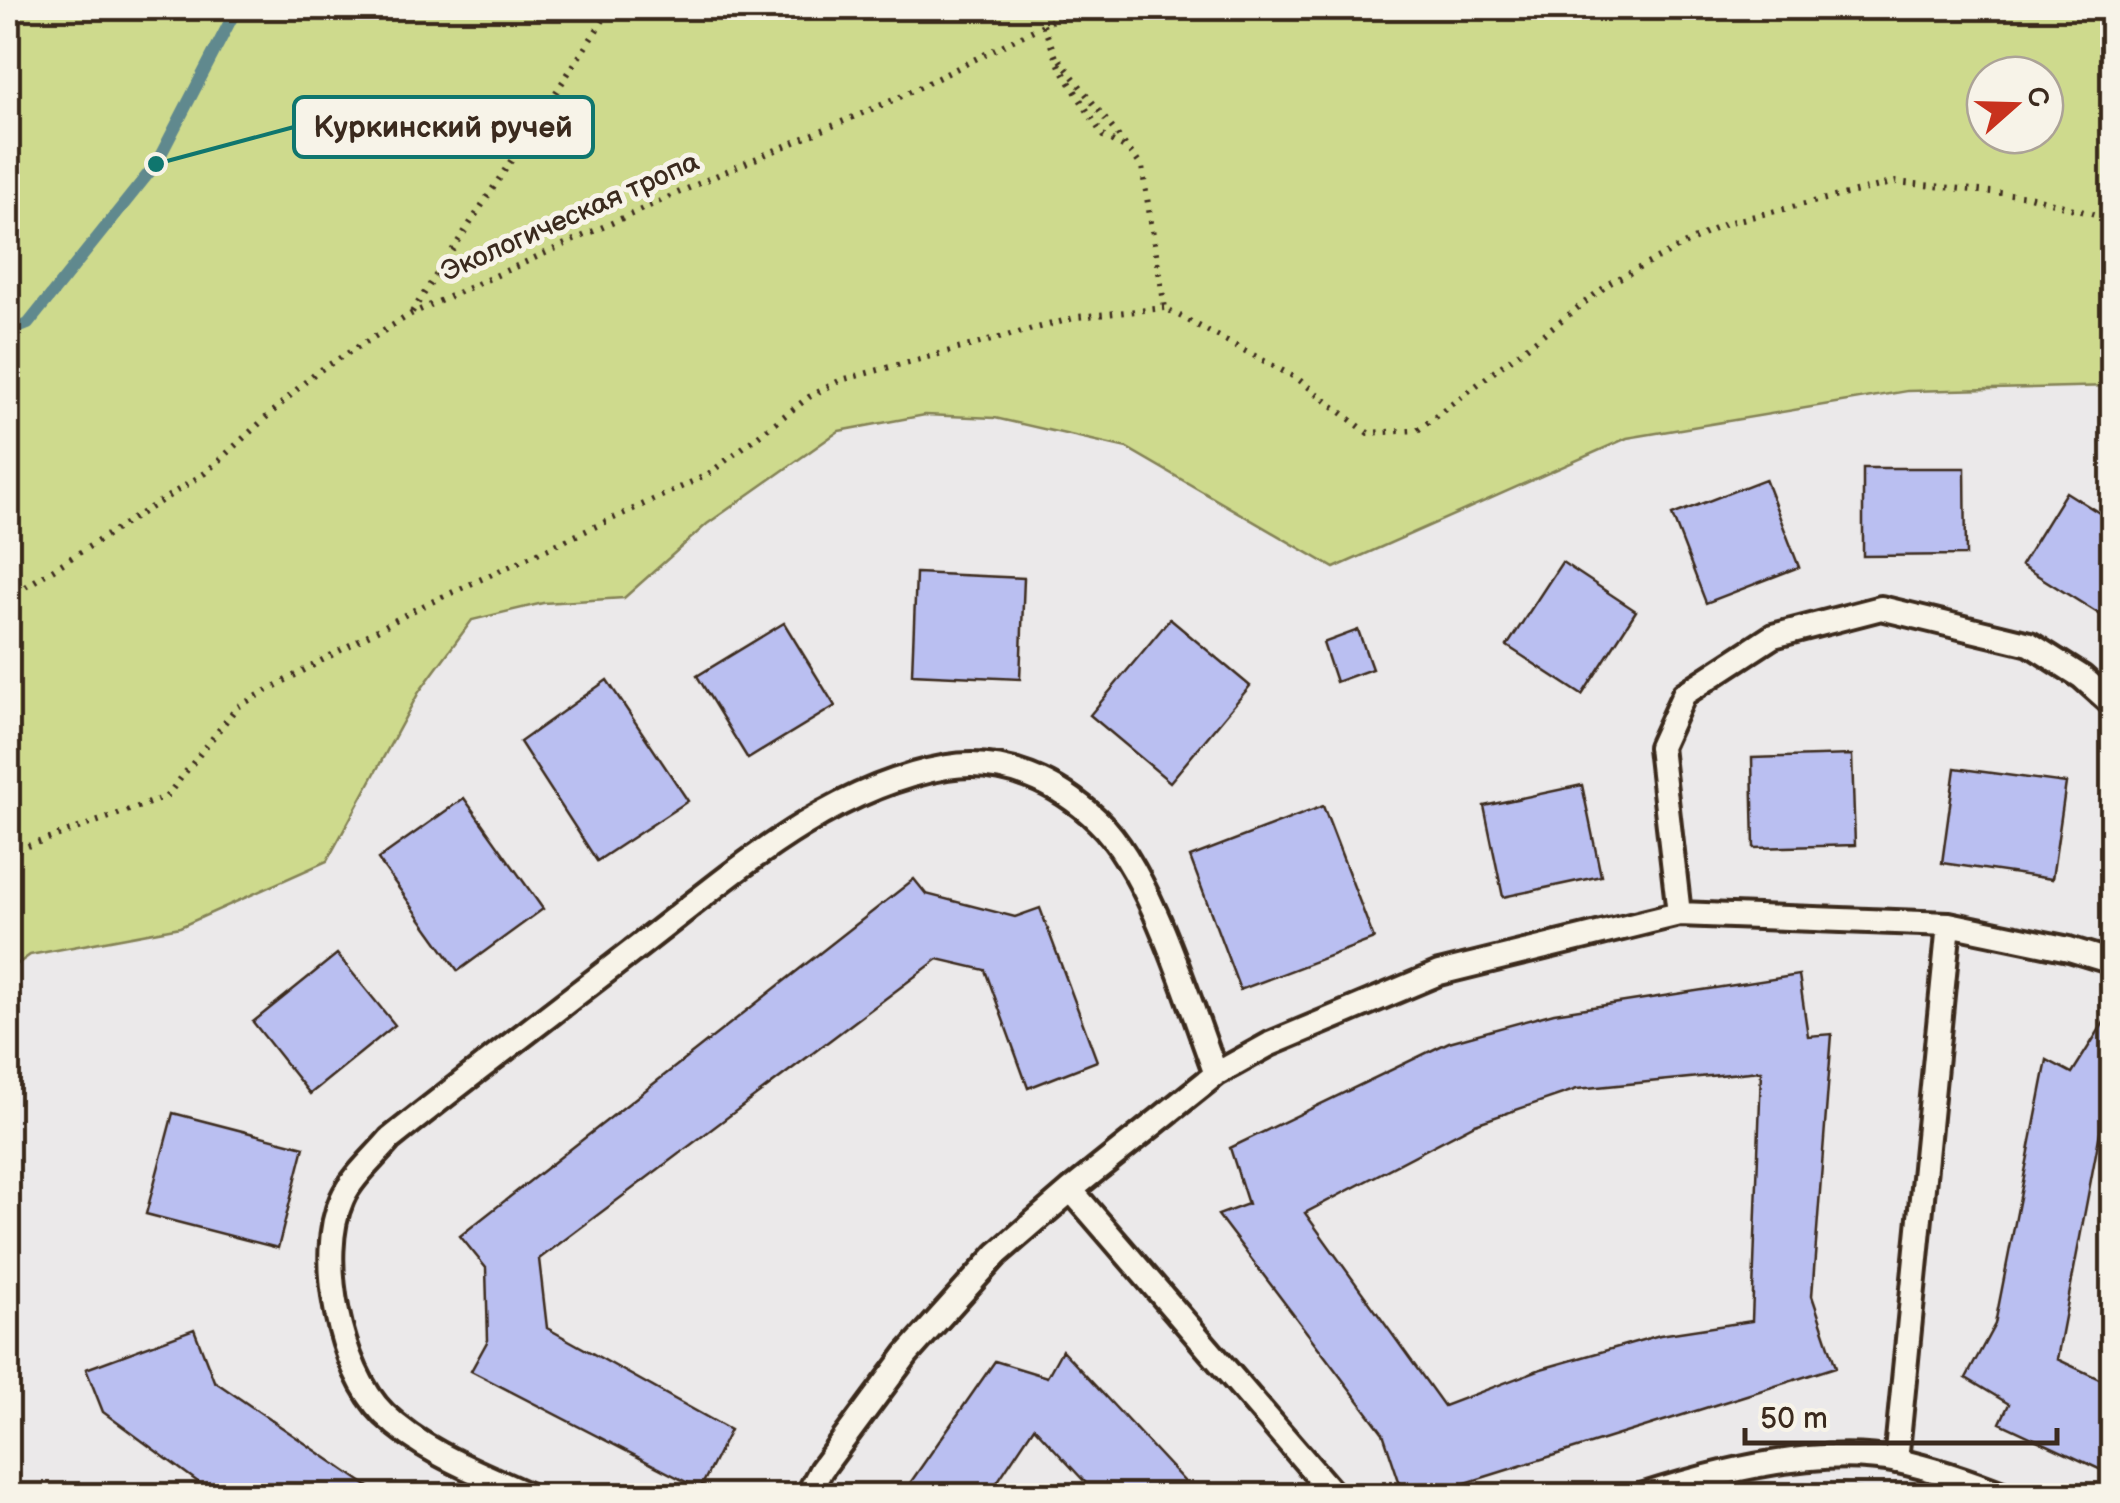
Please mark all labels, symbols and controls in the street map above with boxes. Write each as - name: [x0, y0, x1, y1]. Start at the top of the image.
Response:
- north arrow: [1965, 55, 2065, 155]
- text: С: [2018, 82, 2056, 112]
- callout: Куркинский ручей: [294, 97, 593, 157]
- text: Куркинский ручей: [313, 110, 573, 146]
- street label: Экологическая тропа: [436, 145, 705, 289]
- scale bar: [1745, 1383, 2058, 1445]
- text: 50 m: [1760, 1401, 1828, 1437]

